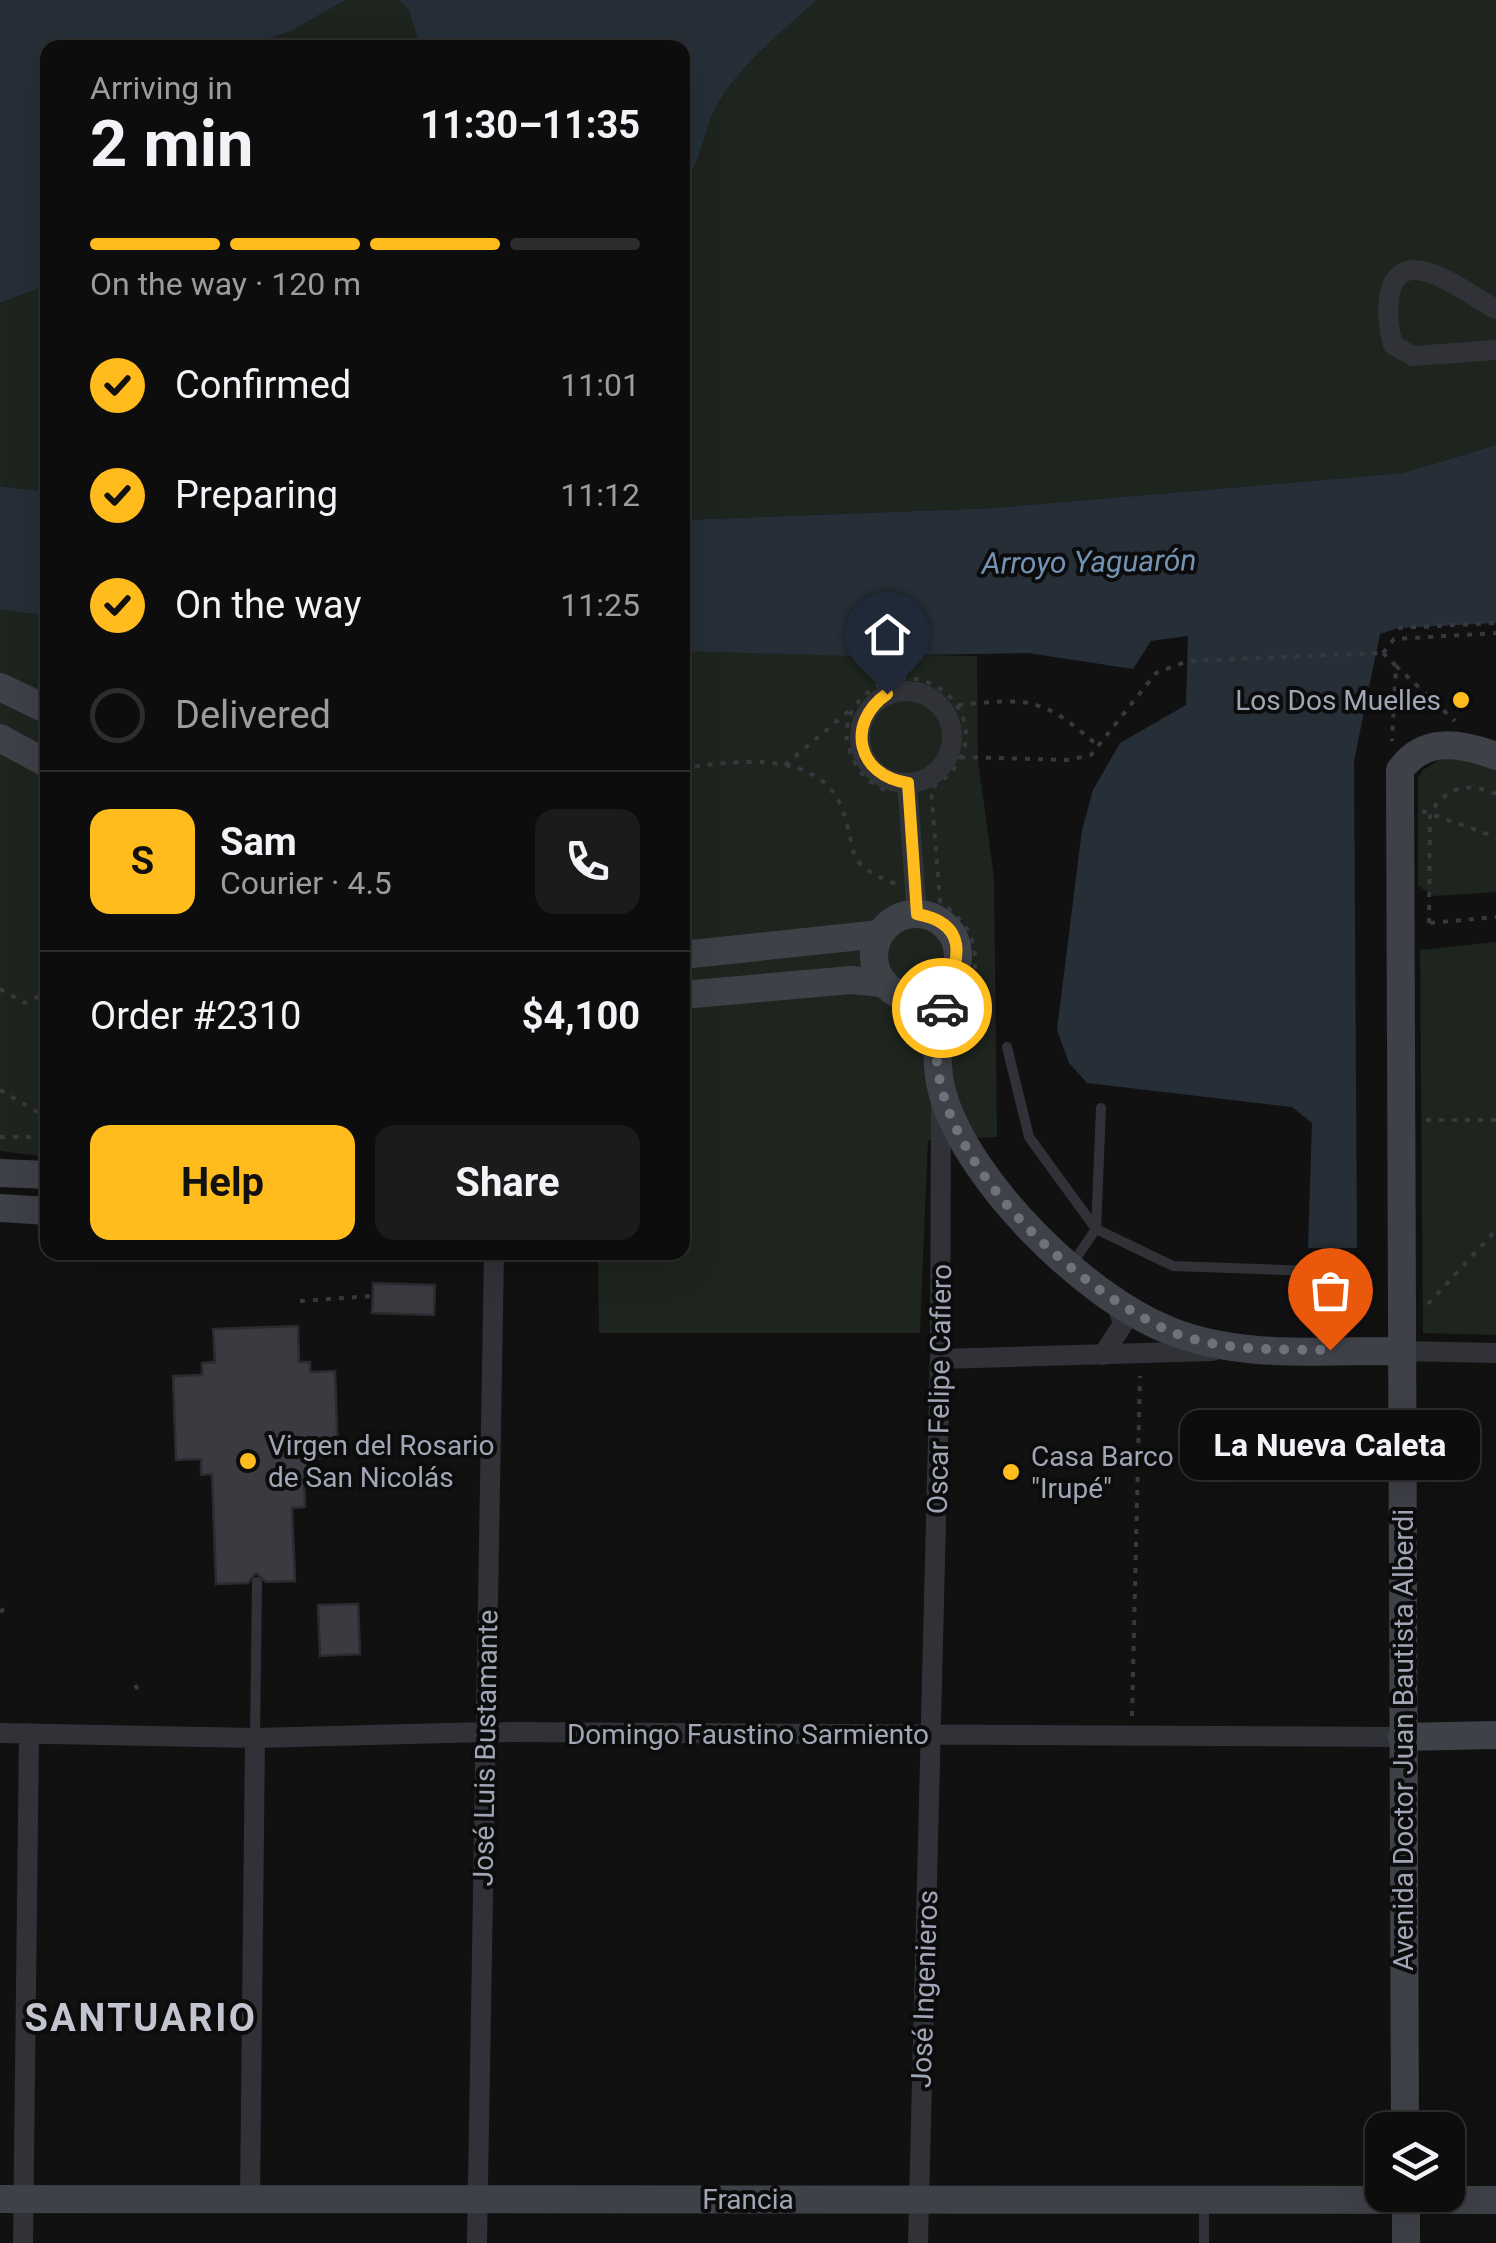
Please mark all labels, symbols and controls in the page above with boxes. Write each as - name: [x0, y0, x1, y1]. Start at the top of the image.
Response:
- text: Arriving in: [90, 69, 233, 107]
- text: 11:30–11:35: [420, 103, 640, 147]
- text: 2 min: [90, 106, 253, 182]
- text: On the way · 120 m: [90, 265, 361, 303]
- icon: check: [90, 358, 145, 413]
- text: Confirmed: [175, 363, 351, 407]
- text: 11:01: [560, 366, 640, 404]
- icon: check: [90, 468, 145, 523]
- text: Preparing: [175, 473, 338, 517]
- text: 11:12: [560, 476, 640, 514]
- water label: Arroyo Yaguarón: [979, 542, 1197, 581]
- icon: check: [90, 578, 145, 633]
- text: On the way: [175, 583, 361, 627]
- text: 11:25: [560, 586, 640, 624]
- pin: [845, 592, 930, 695]
- icon: home: [860, 607, 915, 662]
- place label: Los Dos Muelles: [1235, 684, 1441, 717]
- marker: Los Dos Muelles: [1450, 689, 1472, 711]
- text: Delivered: [175, 693, 331, 737]
- button: phone: [535, 809, 640, 914]
- text: Sam: [220, 820, 297, 864]
- text: S: [131, 839, 154, 883]
- text: Courier · 4.5: [220, 864, 392, 902]
- courier: [892, 958, 992, 1058]
- icon: car: [915, 981, 970, 1036]
- text: Order #2310: [90, 994, 301, 1038]
- text: $4,100: [522, 994, 640, 1038]
- button: Help: [90, 1125, 355, 1240]
- button: Share: [375, 1125, 640, 1240]
- pin: [1288, 1248, 1373, 1351]
- icon: bag: [1303, 1263, 1358, 1318]
- street label: Oscar Felipe Cafiero: [921, 1264, 958, 1514]
- callout: La Nueva Caleta: [1180, 1410, 1480, 1480]
- text: La Nueva Caleta: [1214, 1426, 1446, 1464]
- place label: Virgen del Rosario de San Nicolás: [268, 1429, 494, 1494]
- place label: Casa Barco "Irupé": [1031, 1440, 1174, 1505]
- marker: Virgen del Rosario de San Nicolás: [237, 1450, 259, 1472]
- marker: Casa Barco "Irupé": [1000, 1461, 1022, 1483]
- street label: Avenida Doctor Juan Bautista Alberdi: [1387, 1509, 1420, 1971]
- street label: José Luis Bustamante: [467, 1609, 504, 1887]
- street label: Domingo Faustino Sarmiento: [567, 1718, 929, 1751]
- street label: José Ingenieros: [905, 1889, 944, 2089]
- district label: SANTUARIO: [24, 1996, 258, 2040]
- map controls: [1365, 2112, 1465, 2212]
- button: layers: [1365, 2112, 1465, 2212]
- street label: Francia: [702, 2183, 794, 2216]

